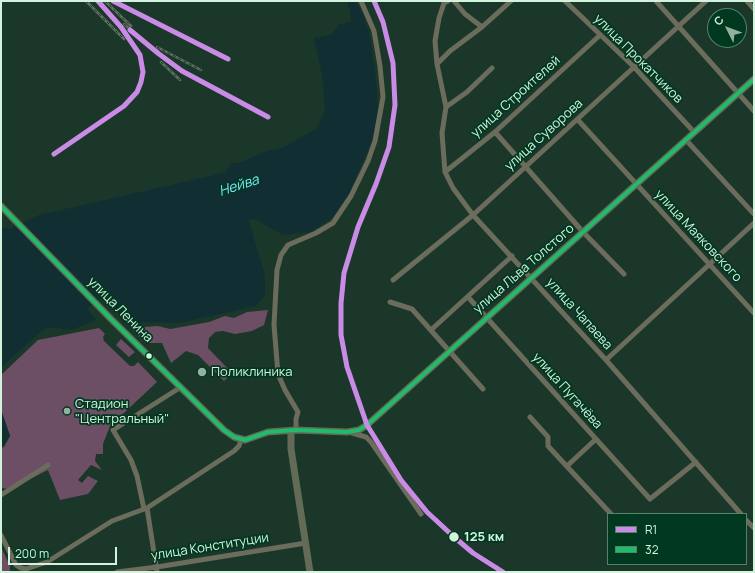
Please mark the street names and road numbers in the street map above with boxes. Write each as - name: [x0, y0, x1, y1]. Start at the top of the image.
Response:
- street label: улица Прокатчиков: [590, 11, 686, 107]
- street label: улица Строителей: [468, 53, 564, 141]
- street label: улица Суворова: [502, 96, 586, 174]
- street label: улица Маяковского: [651, 187, 745, 285]
- street label: улица Льва Толстого: [470, 221, 578, 317]
- street label: улица Ленина: [84, 274, 156, 346]
- street label: улица Чапаева: [543, 275, 615, 353]
- street label: улица Пугачёва: [529, 350, 605, 432]
- street label: улица Конституции: [150, 530, 270, 564]

